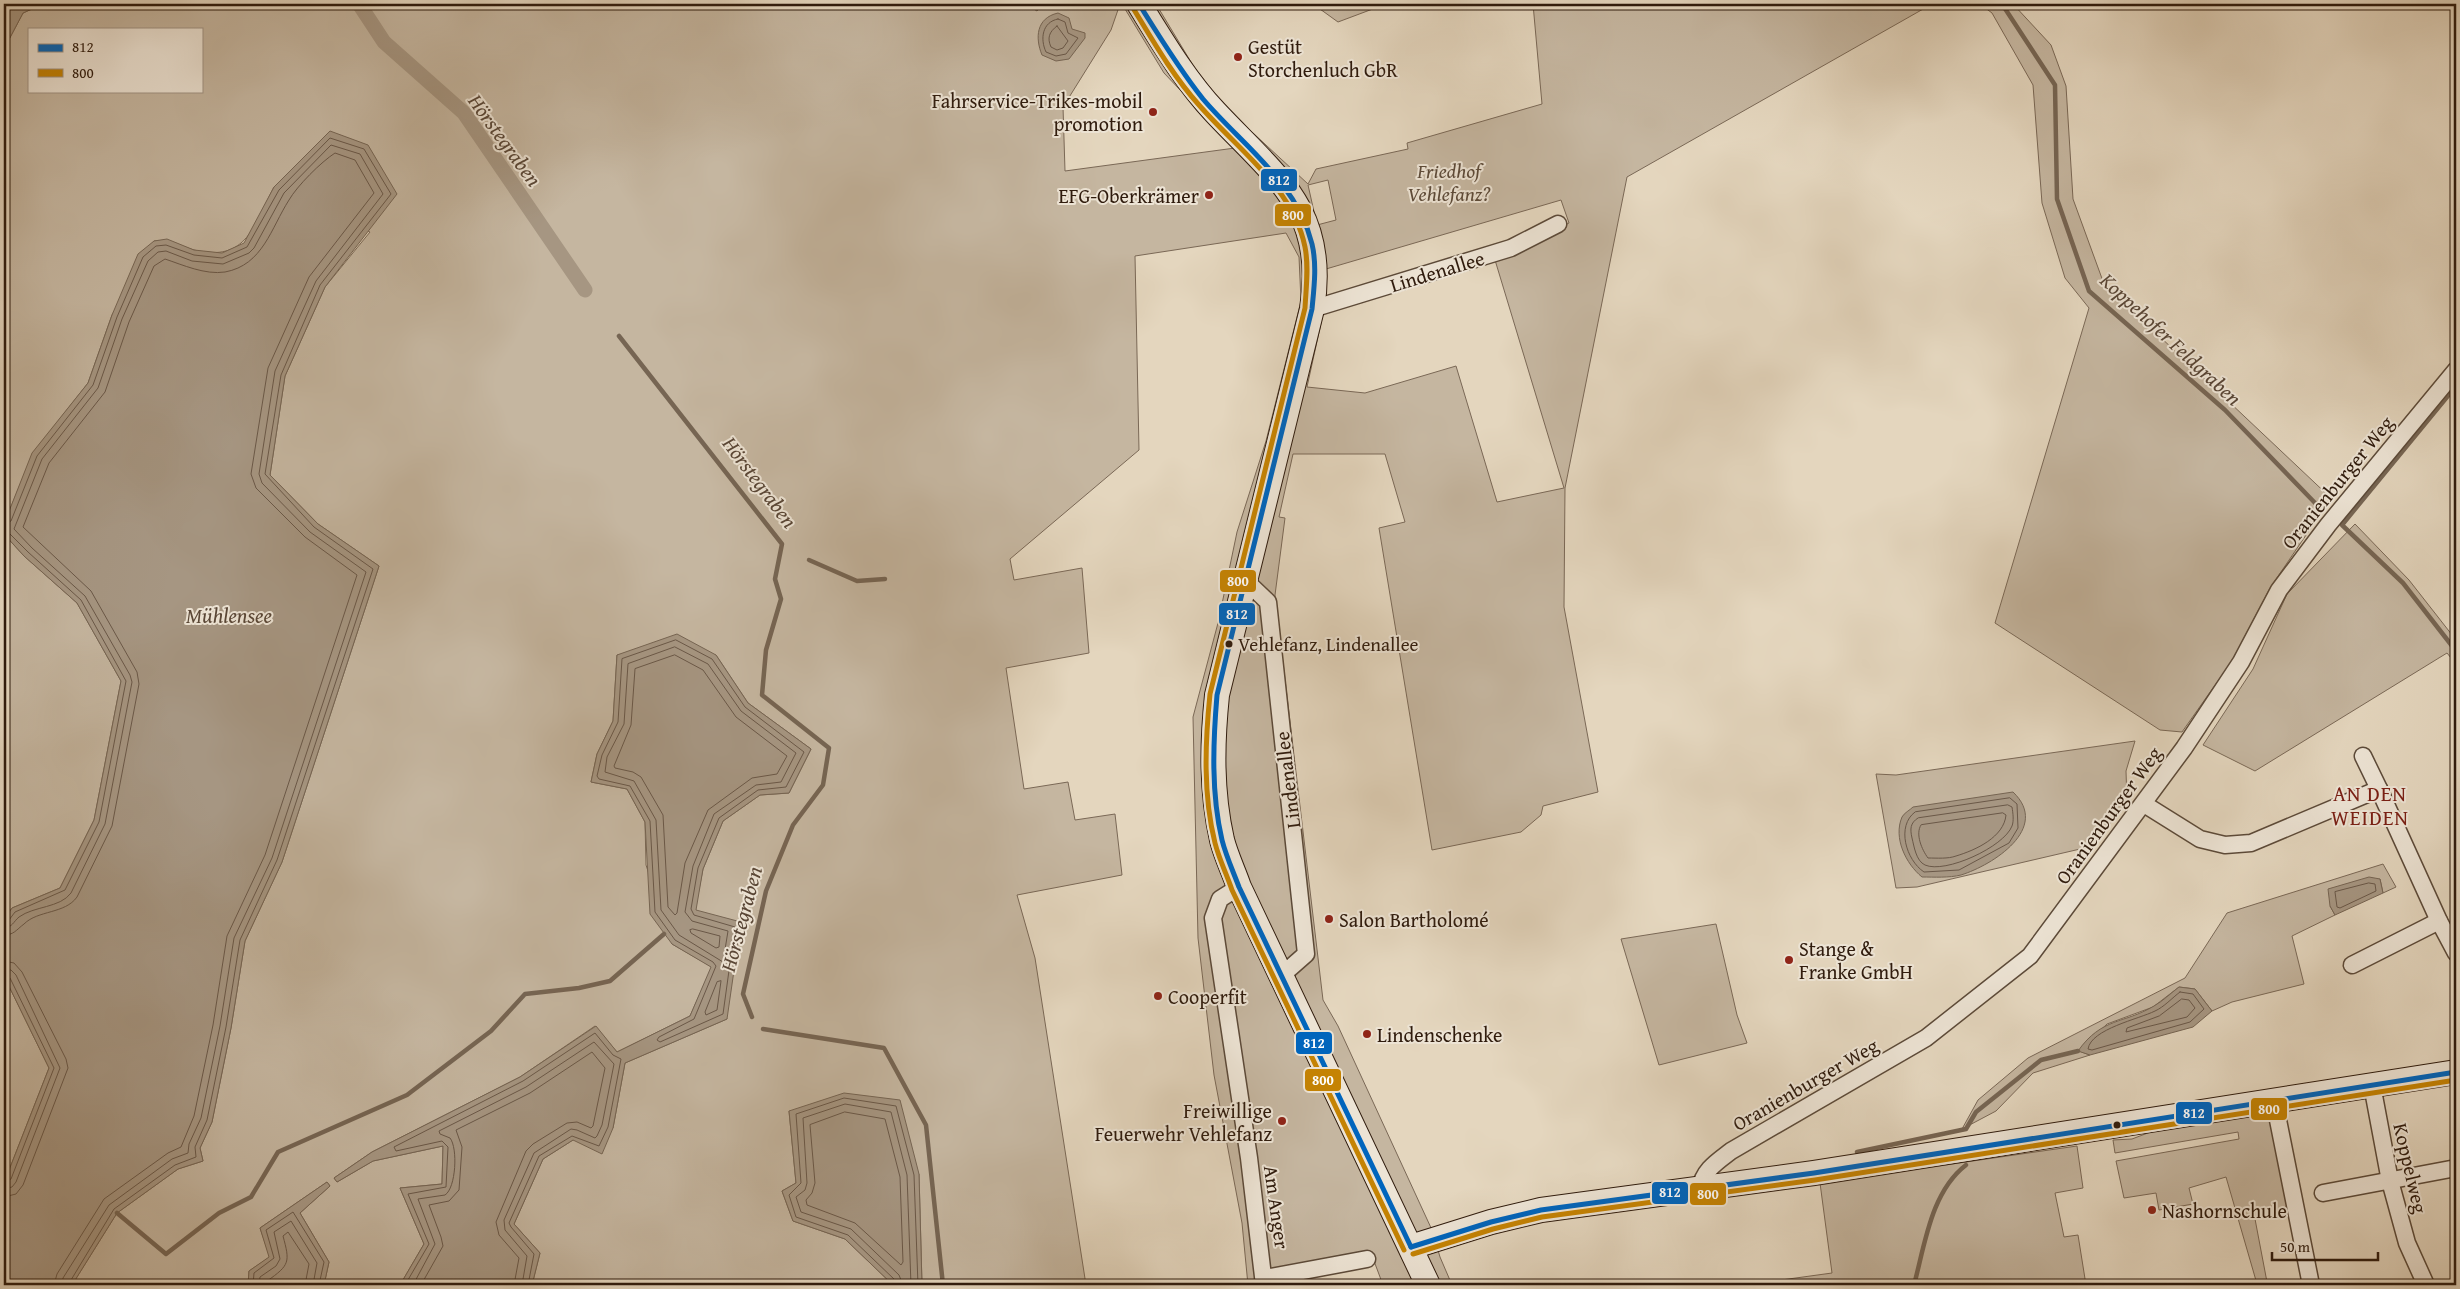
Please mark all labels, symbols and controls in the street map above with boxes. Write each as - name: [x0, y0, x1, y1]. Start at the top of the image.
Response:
- legend: [28, 28, 202, 92]
- place label: Gestüt Storchenluch GbR: [1248, 32, 1398, 84]
- text: 812: [72, 36, 94, 57]
- marker: Gestüt Storchenluch GbR: [1232, 51, 1244, 63]
- text: 800: [72, 62, 94, 83]
- water label: Hörstegraben: [460, 86, 549, 193]
- place label: Fahrservice-Trikes-mobil promotion: [932, 86, 1143, 138]
- marker: Fahrservice-Trikes-mobil promotion: [1147, 106, 1159, 118]
- park label: Friedhof Vehlefanz?: [1407, 156, 1491, 208]
- line badge: 812: [1260, 168, 1298, 192]
- text: 812: [1268, 170, 1290, 190]
- place label: EFG-Oberkrämer: [1059, 181, 1199, 210]
- marker: EFG-Oberkrämer: [1203, 189, 1215, 201]
- line badge: 800: [1274, 203, 1312, 227]
- text: 800: [1282, 205, 1304, 225]
- street label: Lindenallee: [1386, 243, 1488, 299]
- water label: Koppehofer Feldgraben: [2093, 264, 2249, 413]
- street label: Oranienburger Weg: [2274, 409, 2400, 555]
- water label: Hörstegraben: [715, 429, 805, 535]
- line badge: 800: [1219, 569, 1257, 593]
- text: 800: [1227, 571, 1249, 591]
- water label: Mühlensee: [186, 600, 272, 631]
- line badge: 812: [1218, 602, 1256, 626]
- text: 812: [1226, 604, 1248, 624]
- place label: Vehlefanz, Lindenallee: [1238, 630, 1419, 658]
- marker: Vehlefanz, Lindenallee: [1224, 639, 1234, 649]
- street label: Lindenallee: [1267, 730, 1307, 830]
- street label: Oranienburger Weg: [2048, 740, 2168, 890]
- district label: AN DEN WEIDEN: [2331, 778, 2409, 833]
- water label: Hörstegraben: [712, 863, 770, 976]
- place label: Salon Bartholomé: [1339, 905, 1489, 934]
- marker: Salon Bartholomé: [1323, 913, 1335, 925]
- place label: Stange & Franke GmbH: [1799, 934, 1913, 986]
- marker: Stange & Franke GmbH: [1783, 954, 1795, 966]
- place label: Cooperfit: [1168, 982, 1247, 1011]
- marker: Cooperfit: [1152, 990, 1164, 1002]
- place label: Lindenschenke: [1377, 1020, 1502, 1049]
- marker: Lindenschenke: [1361, 1028, 1373, 1040]
- street label: Oranienburger Weg: [1727, 1030, 1883, 1138]
- line badge: 812: [1295, 1031, 1333, 1055]
- text: 812: [1303, 1033, 1325, 1053]
- line badge: 800: [1304, 1068, 1342, 1092]
- text: 800: [1312, 1070, 1334, 1090]
- place label: Freiwillige Feuerwehr Vehlefanz: [1095, 1096, 1272, 1148]
- line badge: 800: [2250, 1097, 2288, 1121]
- text: 800: [2258, 1099, 2280, 1119]
- line badge: 812: [2175, 1101, 2213, 1125]
- text: 812: [2183, 1103, 2205, 1123]
- marker: Freiwillige Feuerwehr Vehlefanz: [1276, 1115, 1288, 1127]
- unlabelled marker: [2112, 1120, 2122, 1130]
- street label: Koppelweg: [2387, 1120, 2435, 1216]
- street label: Am Anger: [1257, 1163, 1297, 1251]
- line badge: 812: [1651, 1181, 1689, 1205]
- text: 812: [1659, 1182, 1681, 1202]
- line badge: 800: [1689, 1182, 1727, 1206]
- text: 800: [1697, 1184, 1719, 1204]
- place label: Nashornschule: [2162, 1196, 2287, 1225]
- marker: Nashornschule: [2146, 1204, 2158, 1216]
- scale bar: [2272, 1229, 2379, 1261]
- text: 50 m: [2280, 1236, 2311, 1257]

